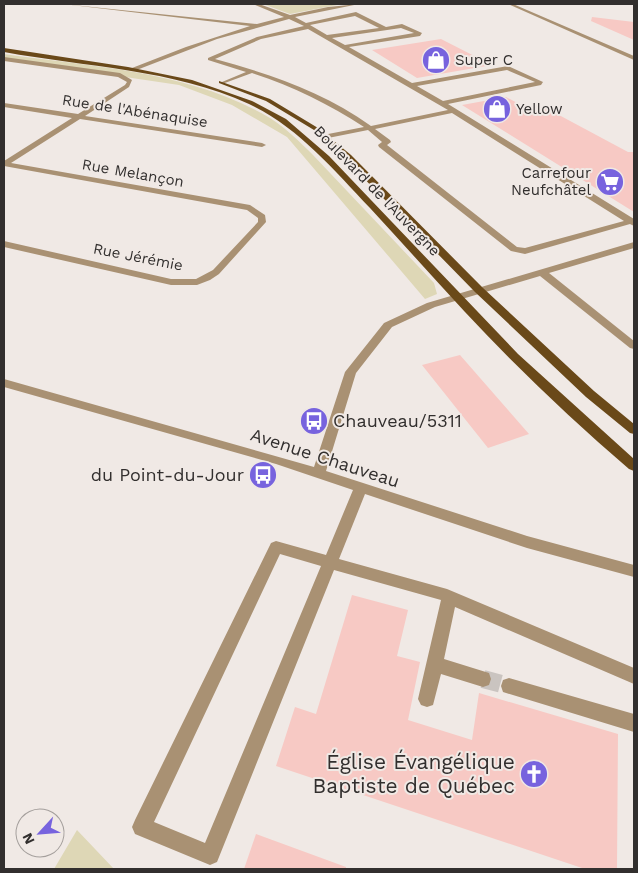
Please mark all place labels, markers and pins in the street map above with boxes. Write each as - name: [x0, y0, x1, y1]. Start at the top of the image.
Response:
- shop icon: Super C: [421, 45, 451, 75]
- place label: Super C: [455, 51, 513, 69]
- shop icon: Yellow: [482, 94, 512, 124]
- place label: Yellow: [516, 100, 563, 118]
- place label: Carrefour Neufchâtel: [511, 164, 591, 199]
- supermarket icon: Carrefour Neufchâtel: [595, 167, 625, 197]
- bus stop icon: Chauveau/5311: [299, 406, 329, 436]
- place label: Chauveau/5311: [333, 410, 462, 431]
- bus stop icon: du Point-du-Jour: [248, 460, 278, 490]
- place label: du Point-du-Jour: [91, 464, 244, 485]
- place label: Église Évangélique Baptiste de Québec: [313, 749, 515, 798]
- church icon: Église Évangélique Baptiste de Québec: [519, 759, 549, 789]

